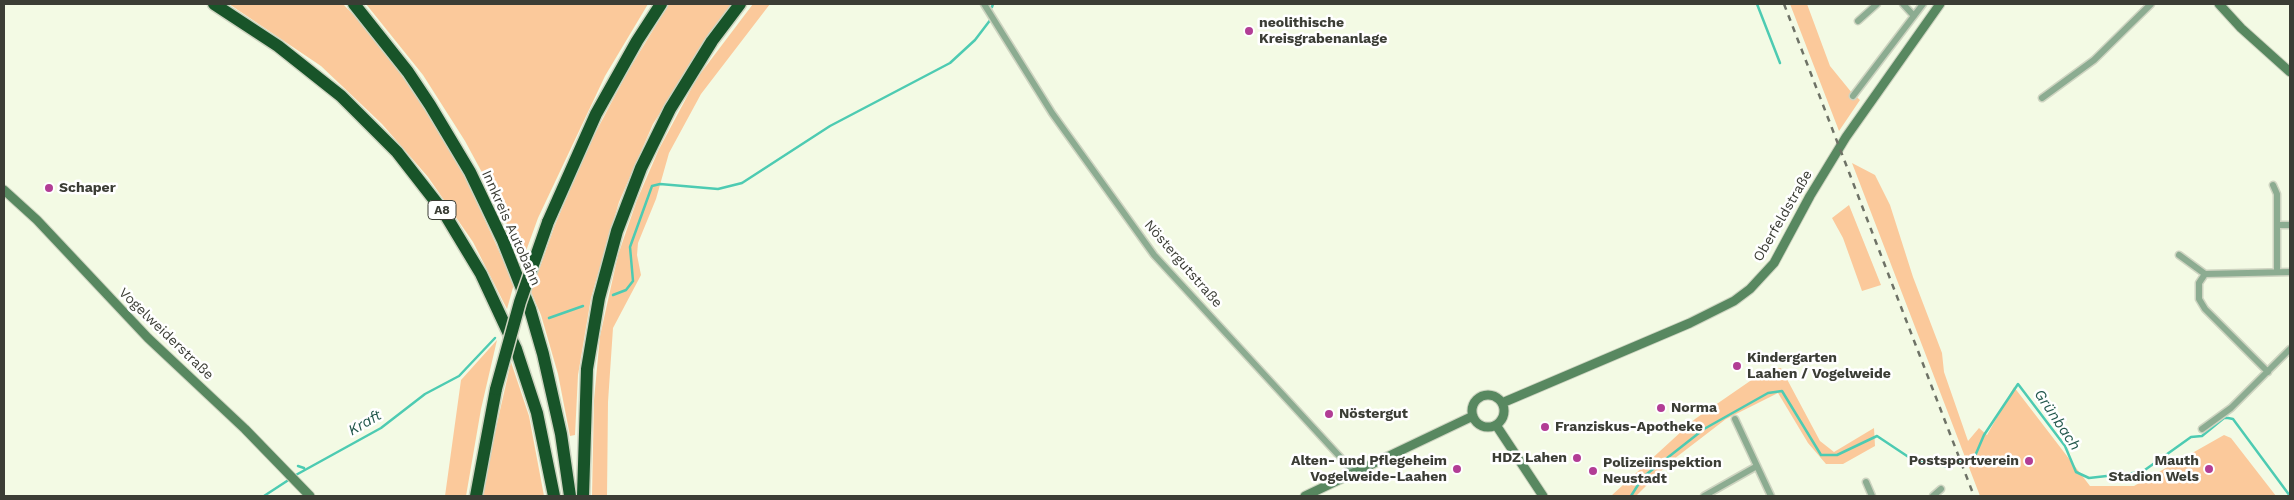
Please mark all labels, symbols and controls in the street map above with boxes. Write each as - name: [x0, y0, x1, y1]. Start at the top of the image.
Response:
- place label: neolithische Kreisgrabenanlage: [1259, 15, 1387, 48]
- marker: neolithische Kreisgrabenanlage: [1243, 25, 1255, 37]
- street label: Oberfeldstraße: [1750, 167, 1816, 265]
- street label: Innkreis Autobahn: [478, 168, 544, 288]
- place label: Schaper: [59, 180, 116, 196]
- marker: Schaper: [43, 182, 55, 194]
- road number: A8: [428, 200, 456, 220]
- street label: Nöstergutstraße: [1140, 217, 1226, 311]
- street label: Vogelweiderstraße: [115, 284, 217, 384]
- place label: Kindergarten Laahen / Vogelweide: [1747, 350, 1891, 382]
- marker: Kindergarten Laahen / Vogelweide: [1731, 360, 1743, 372]
- water label: Grünbach: [2030, 386, 2084, 454]
- place label: Norma: [1671, 400, 1717, 416]
- marker: Norma: [1655, 402, 1667, 414]
- water label: Kraft: [345, 406, 385, 440]
- place label: Nöstergut: [1339, 406, 1408, 422]
- marker: Nöstergut: [1323, 408, 1335, 420]
- place label: Franziskus-Apotheke: [1555, 419, 1703, 435]
- marker: Franziskus-Apotheke: [1539, 421, 1551, 433]
- place label: HDZ Lahen: [1492, 450, 1567, 466]
- marker: HDZ Lahen: [1571, 452, 1583, 464]
- place label: Alten- und Pflegeheim Vogelweide-Laahen: [1291, 453, 1447, 486]
- place label: Postsportverein: [1909, 453, 2019, 469]
- place label: Mauth Stadion Wels: [2108, 453, 2199, 486]
- place label: Polizeiinspektion Neustadt: [1603, 455, 1722, 488]
- marker: Postsportverein: [2023, 455, 2035, 467]
- marker: Alten- und Pflegeheim Vogelweide-Laahen: [1451, 463, 1463, 475]
- marker: Mauth Stadion Wels: [2203, 463, 2215, 475]
- marker: Polizeiinspektion Neustadt: [1587, 465, 1599, 477]

